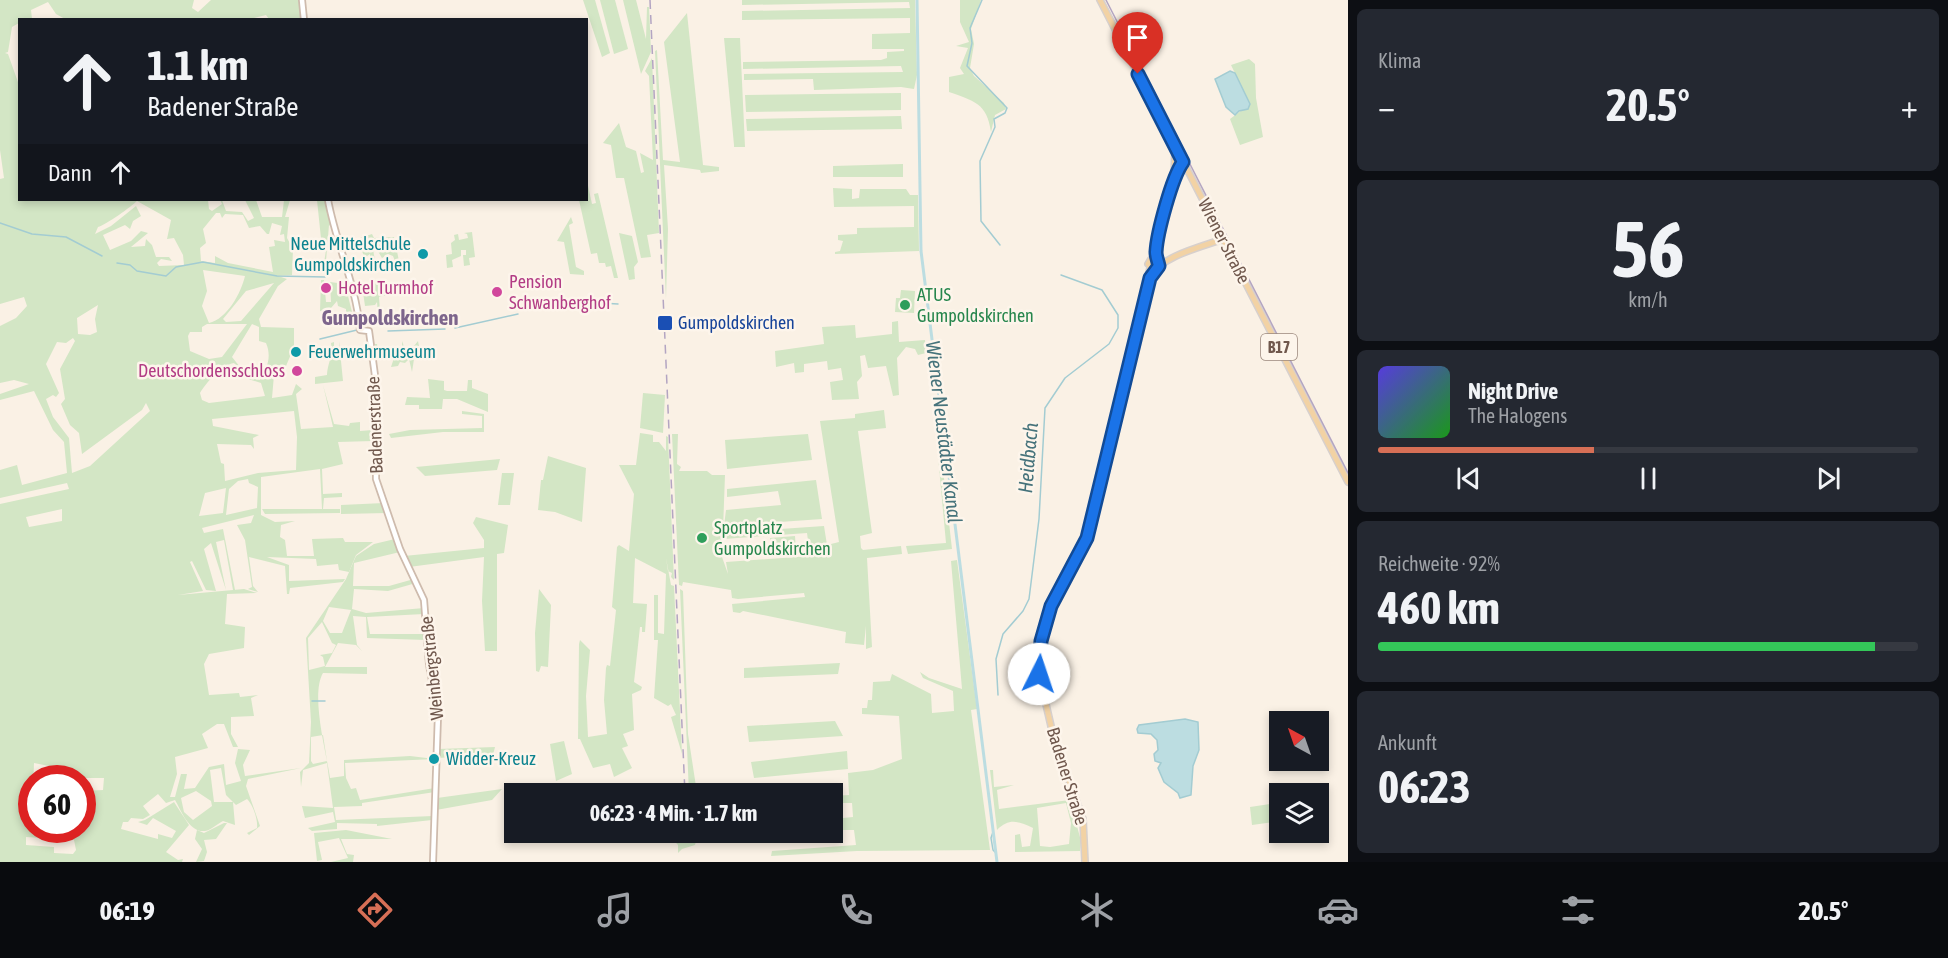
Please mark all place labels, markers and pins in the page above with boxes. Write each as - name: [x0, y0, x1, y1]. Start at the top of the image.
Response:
- pin: [1112, 12, 1163, 74]
- place label: Neue Mittelschule Gumpoldskirchen: [290, 233, 411, 275]
- marker: Neue Mittelschule Gumpoldskirchen: [416, 247, 430, 261]
- place label: Pension Schwanberghof: [509, 271, 611, 313]
- place label: Hotel Turmhof: [338, 277, 433, 298]
- marker: Hotel Turmhof: [319, 281, 333, 295]
- place label: ATUS Gumpoldskirchen: [917, 284, 1034, 326]
- marker: Pension Schwanberghof: [490, 285, 504, 299]
- marker: ATUS Gumpoldskirchen: [898, 298, 912, 312]
- place label: Gumpoldskirchen: [678, 312, 795, 333]
- marker: Gumpoldskirchen: [656, 314, 674, 332]
- place label: Feuerwehrmuseum: [308, 341, 436, 362]
- marker: Feuerwehrmuseum: [289, 345, 303, 359]
- place label: Deutschordensschloss: [138, 360, 285, 381]
- marker: Deutschordensschloss: [290, 364, 304, 378]
- place label: Sportplatz Gumpoldskirchen: [714, 517, 831, 559]
- marker: Sportplatz Gumpoldskirchen: [695, 531, 709, 545]
- place label: Widder-Kreuz: [446, 748, 536, 769]
- marker: Widder-Kreuz: [427, 752, 441, 766]

